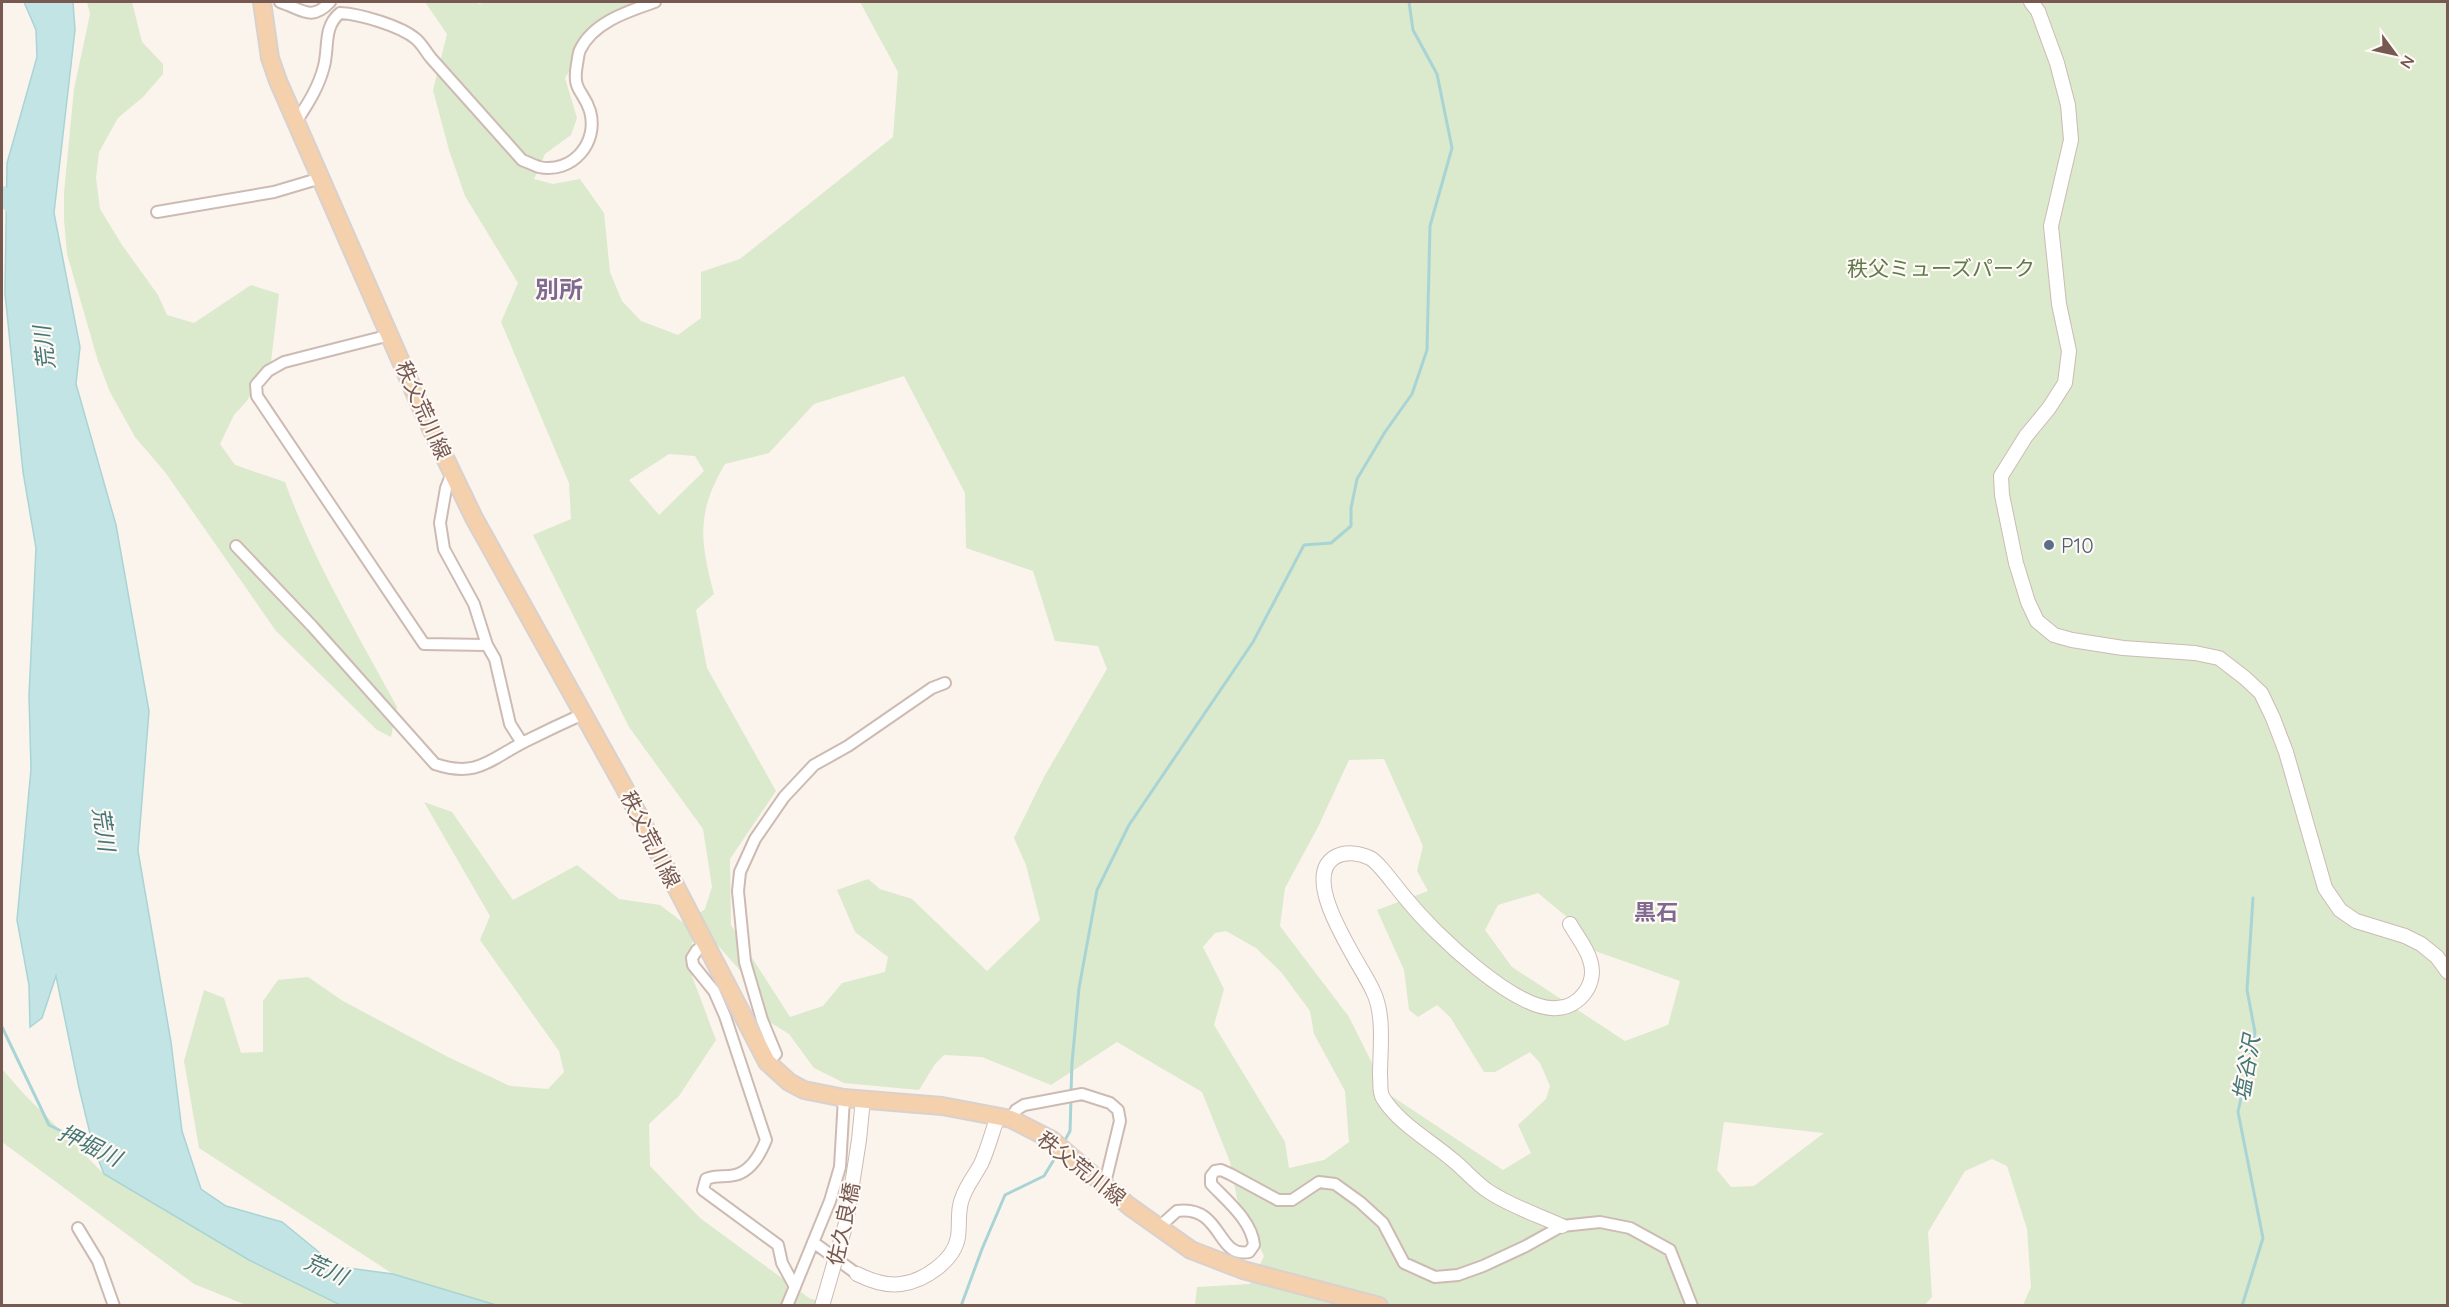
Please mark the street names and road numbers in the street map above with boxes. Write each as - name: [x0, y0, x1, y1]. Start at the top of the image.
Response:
- street label: 秩父荒川線: [391, 357, 457, 463]
- street label: 秩父荒川線: [616, 786, 686, 892]
- street label: 秩父荒川線: [1033, 1125, 1131, 1211]
- street label: 佐久良橋: [822, 1180, 864, 1268]

